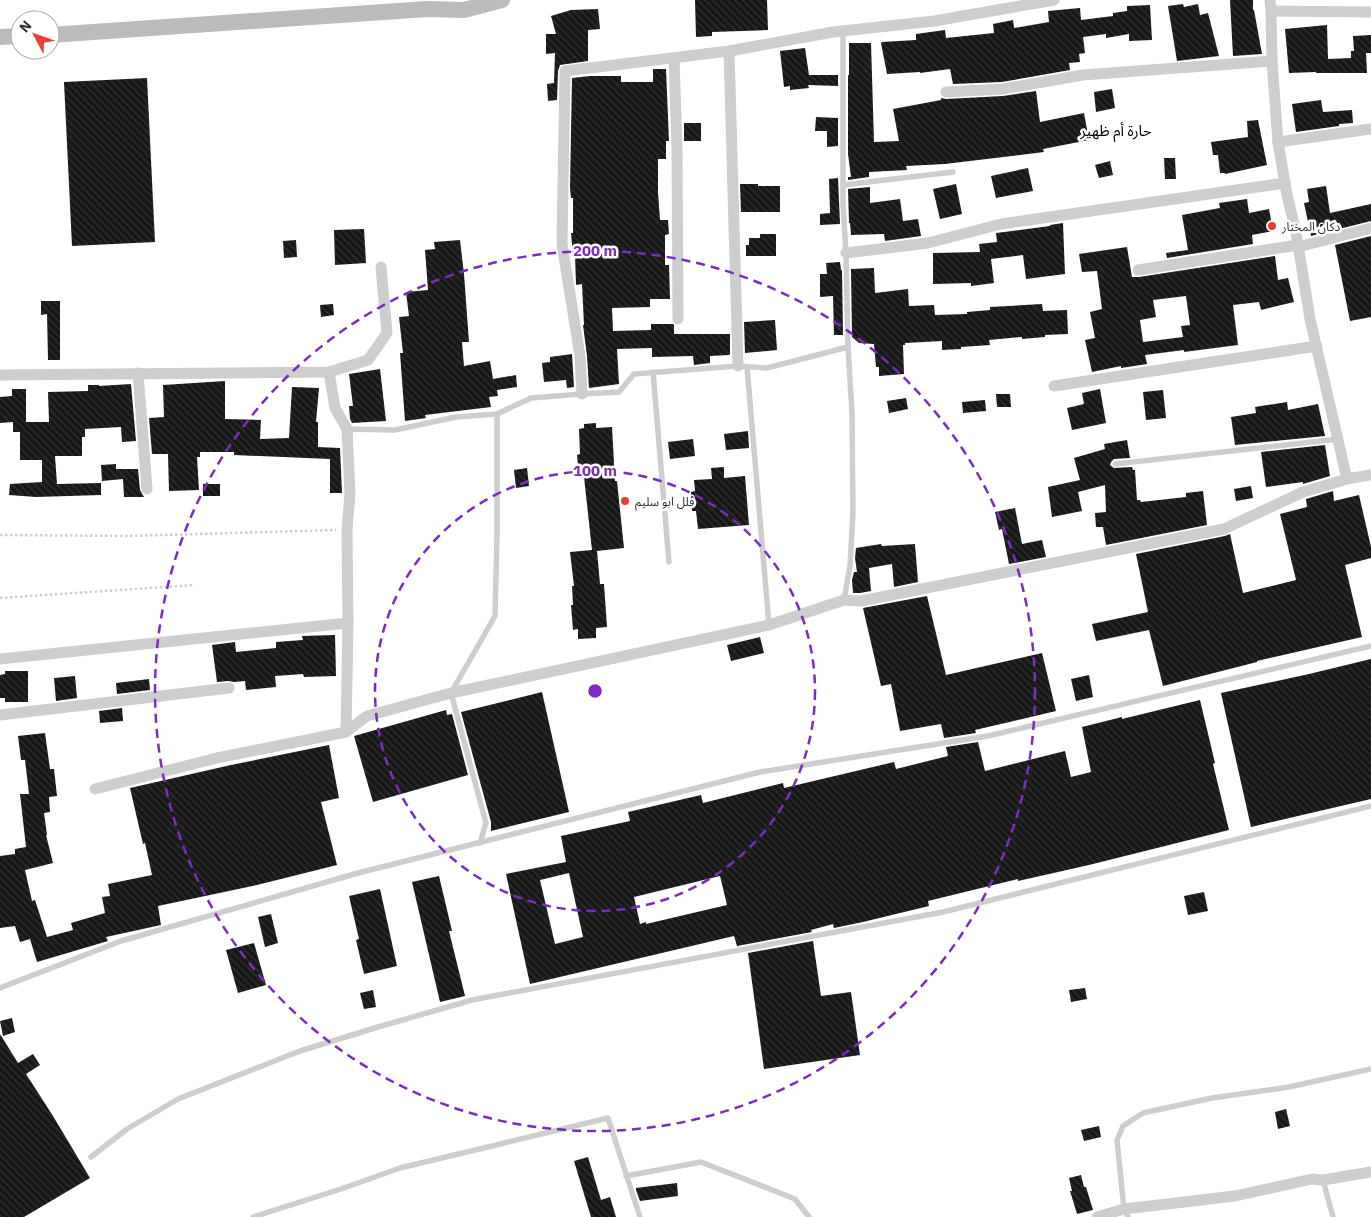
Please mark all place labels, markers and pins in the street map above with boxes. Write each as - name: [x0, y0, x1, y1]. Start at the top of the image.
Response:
- place label: دكان المختار: [1281, 219, 1340, 234]
- marker: دكان المختار: [1266, 220, 1278, 232]
- place label: فلل ابو سليم: [635, 494, 694, 511]
- marker: فلل ابو سليم: [619, 495, 631, 507]
- centre of rings: [586, 682, 604, 700]

